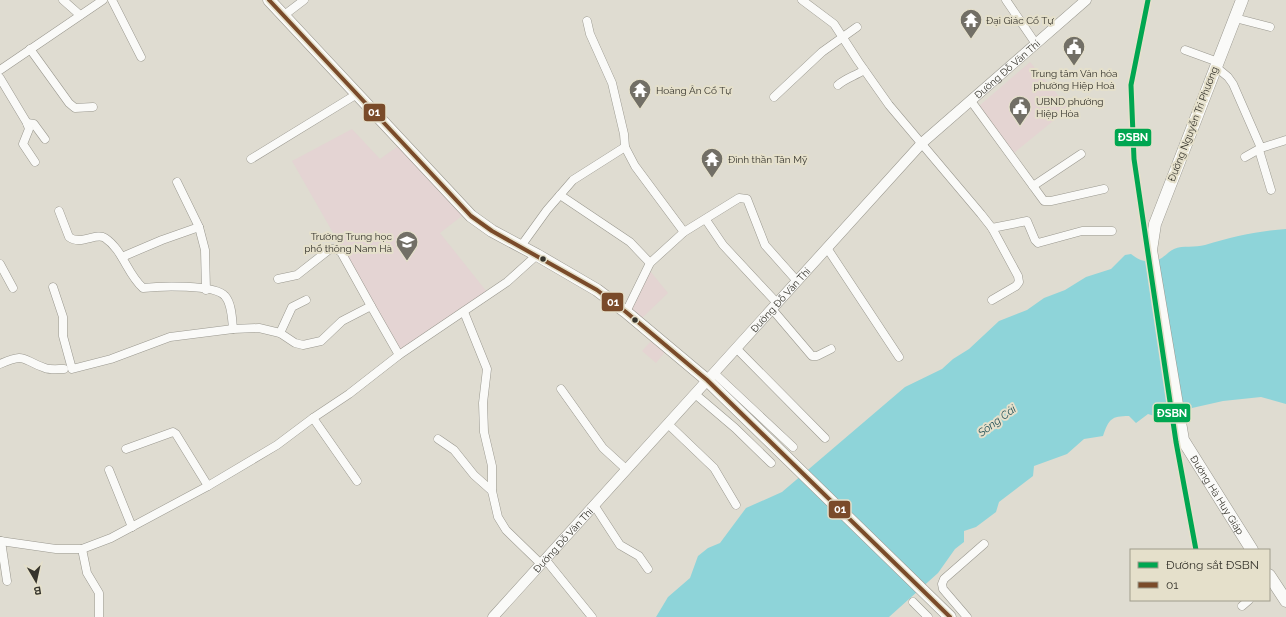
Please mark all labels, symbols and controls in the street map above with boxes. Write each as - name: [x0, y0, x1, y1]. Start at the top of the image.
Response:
- temple icon: Đại Giác Cổ Tự: [958, 7, 984, 40]
- place label: Đại Giác Cổ Tự: [986, 15, 1054, 26]
- public building icon: Trung tâm Văn hóa phường Hiệp Hoà: [1061, 34, 1087, 67]
- street label: Đường Đỗ Văn Thi: [972, 37, 1042, 100]
- street label: Đường Nguyễn Tri Phương: [1166, 65, 1220, 183]
- place label: Trung tâm Văn hóa phường Hiệp Hoà: [1031, 68, 1117, 91]
- temple icon: Hoàng Ân Cổ Tự: [627, 77, 653, 110]
- place label: Hoàng Ân Cổ Tự: [656, 85, 732, 96]
- public building icon: UBND phường Hiệp Hòa: [1007, 94, 1033, 127]
- place label: UBND phường Hiệp Hòa: [1036, 96, 1104, 119]
- line badge: 01: [363, 103, 386, 122]
- text: 01: [368, 106, 381, 119]
- line badge: ĐSBN: [1114, 128, 1152, 147]
- text: ĐSBN: [1118, 131, 1148, 144]
- temple icon: Đình thần Tân Mỹ: [699, 146, 725, 179]
- place label: Đình thần Tân Mỹ: [728, 154, 808, 165]
- school or university icon: Trường Trung học phổ thông Nam Hà: [394, 229, 420, 262]
- place label: Trường Trung học phổ thông Nam Hà: [304, 231, 393, 254]
- unlabelled marker: [538, 254, 548, 264]
- street label: Đường Đỗ Văn Thi: [748, 265, 812, 334]
- line badge: 01: [601, 292, 624, 312]
- text: 01: [607, 296, 620, 309]
- unlabelled marker: [630, 315, 640, 325]
- water label: Sông Cái: [975, 402, 1019, 440]
- line badge: ĐSBN: [1153, 403, 1191, 423]
- text: ĐSBN: [1157, 407, 1187, 420]
- street label: Đường Hà Huy Giáp: [1189, 453, 1246, 536]
- line badge: 01: [828, 500, 851, 519]
- text: 01: [834, 503, 847, 516]
- street label: Đường Đỗ Văn Thi: [531, 505, 595, 574]
- legend: [1130, 549, 1270, 601]
- text: Đường sắt ĐSBN: [1166, 558, 1259, 572]
- north arrow: [16, 561, 56, 601]
- text: 01: [1166, 578, 1178, 592]
- text: B: [32, 583, 42, 597]

